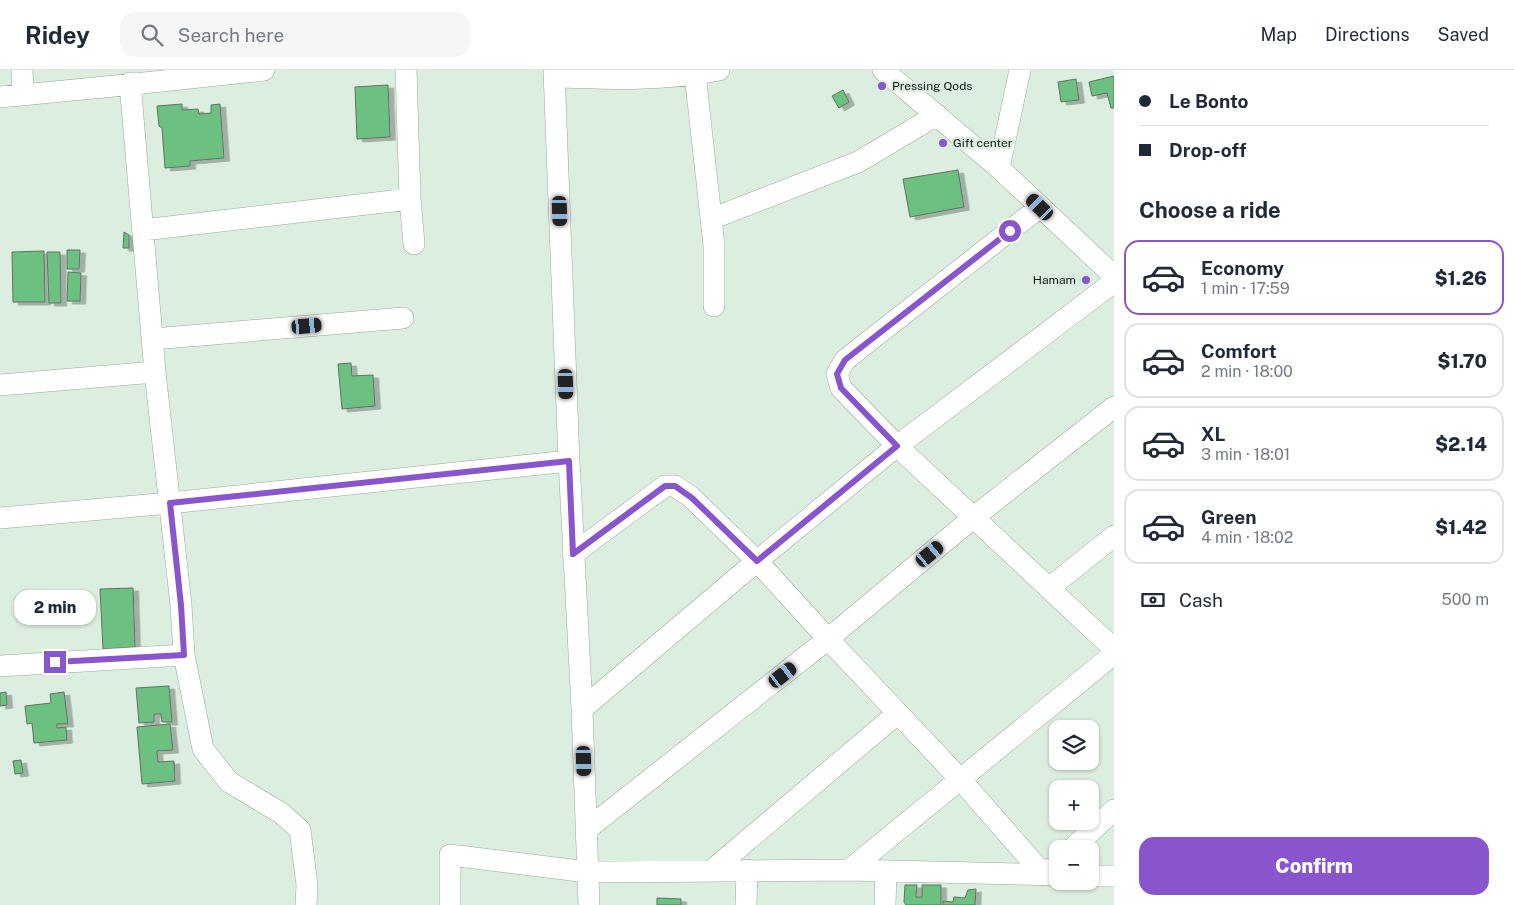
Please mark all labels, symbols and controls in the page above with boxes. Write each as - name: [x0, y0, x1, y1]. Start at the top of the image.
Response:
- search box: [120, 12, 470, 57]
- text: Ridey: [25, 21, 90, 49]
- icon: search: [138, 21, 166, 49]
- text: Search here: [178, 24, 284, 46]
- text: Map: [1260, 24, 1297, 45]
- text: Directions: [1325, 24, 1410, 45]
- text: Saved: [1438, 24, 1489, 45]
- place label: Pressing Qods: [892, 79, 972, 93]
- marker: Pressing Qods: [876, 80, 888, 92]
- text: Le Bonto: [1169, 90, 1249, 112]
- place label: Gift center: [953, 136, 1013, 150]
- marker: Gift center: [937, 137, 949, 149]
- text: Drop-off: [1169, 139, 1246, 161]
- car: [1023, 191, 1056, 223]
- car: [551, 196, 568, 226]
- text: Choose a ride: [1139, 197, 1281, 223]
- route start: [999, 220, 1021, 242]
- icon: car: [1141, 255, 1186, 300]
- text: Economy: [1201, 257, 1284, 279]
- text: $1.26: [1434, 267, 1487, 289]
- place label: Hamam: [1033, 273, 1076, 287]
- marker: Hamam: [1080, 274, 1092, 286]
- text: 1 min · 17:59: [1201, 279, 1290, 298]
- car: [291, 317, 322, 335]
- icon: car: [1141, 338, 1186, 383]
- text: Comfort: [1201, 340, 1277, 362]
- text: $1.70: [1437, 350, 1487, 372]
- text: 2 min · 18:00: [1201, 362, 1293, 381]
- car: [557, 369, 574, 399]
- icon: car: [1141, 421, 1186, 466]
- text: XL: [1201, 423, 1226, 445]
- text: $2.14: [1435, 433, 1487, 455]
- text: 3 min · 18:01: [1201, 445, 1290, 464]
- icon: car: [1141, 504, 1186, 549]
- text: Green: [1201, 506, 1256, 528]
- text: $1.42: [1435, 516, 1487, 538]
- text: 4 min · 18:02: [1201, 528, 1293, 547]
- car: [913, 539, 946, 569]
- icon: cash: [1139, 586, 1167, 614]
- text: Cash: [1179, 589, 1223, 611]
- callout: 2 min: [14, 590, 96, 624]
- text: 500 m: [1442, 590, 1489, 609]
- text: 2 min: [34, 598, 76, 617]
- route end: [44, 651, 66, 673]
- car: [766, 660, 799, 690]
- map controls: [1049, 720, 1099, 890]
- button: layers: [1049, 720, 1099, 770]
- car: [575, 746, 592, 776]
- button: +: [1049, 780, 1099, 830]
- button: Confirm: [1139, 837, 1489, 895]
- button: −: [1049, 840, 1099, 890]

